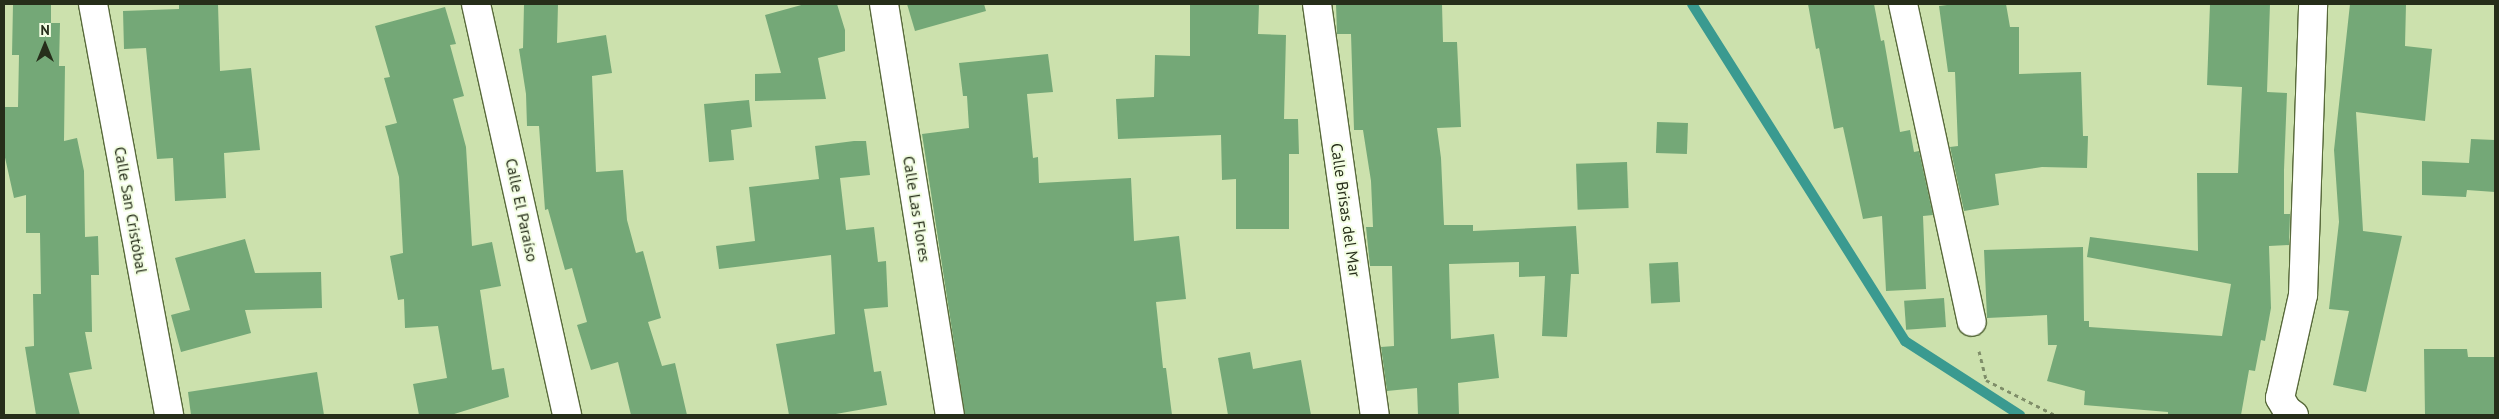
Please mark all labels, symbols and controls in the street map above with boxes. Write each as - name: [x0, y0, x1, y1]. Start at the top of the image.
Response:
- north arrow: [20, 20, 70, 70]
- text: N: [40, 21, 50, 39]
- street label: Calle Brisas del Mar: [1327, 142, 1365, 278]
- street label: Calle San Cristóbal: [110, 145, 152, 275]
- street label: Calle Las Flores: [899, 155, 935, 263]
- street label: Calle El Paraíso: [502, 156, 542, 264]

